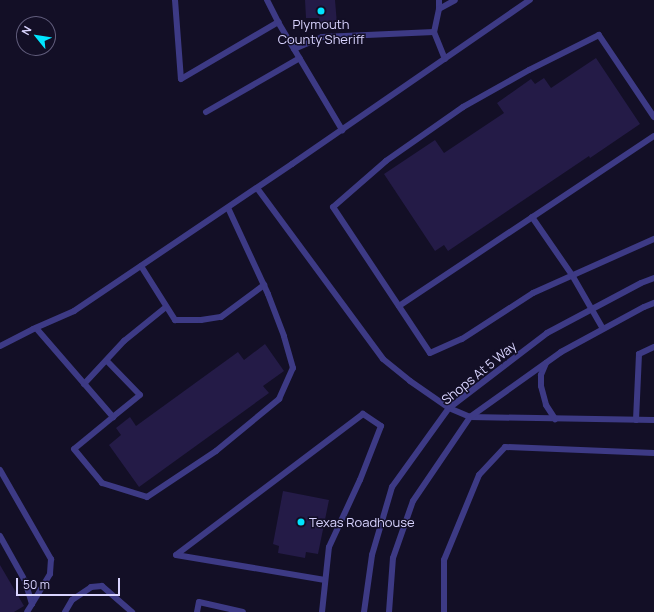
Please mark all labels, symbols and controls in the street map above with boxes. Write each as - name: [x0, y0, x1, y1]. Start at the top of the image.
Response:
- marker: Plymouth County Sheriff: [316, 6, 326, 16]
- north arrow: [16, 16, 56, 56]
- place label: Plymouth County Sheriff: [278, 17, 364, 48]
- text: N: [18, 23, 35, 37]
- street label: Shops At 5 Way: [438, 338, 520, 408]
- place label: Texas Roadhouse: [309, 514, 415, 530]
- marker: Texas Roadhouse: [296, 517, 306, 527]
- scale bar: [18, 570, 122, 596]
- text: 50 m: [23, 576, 50, 593]

